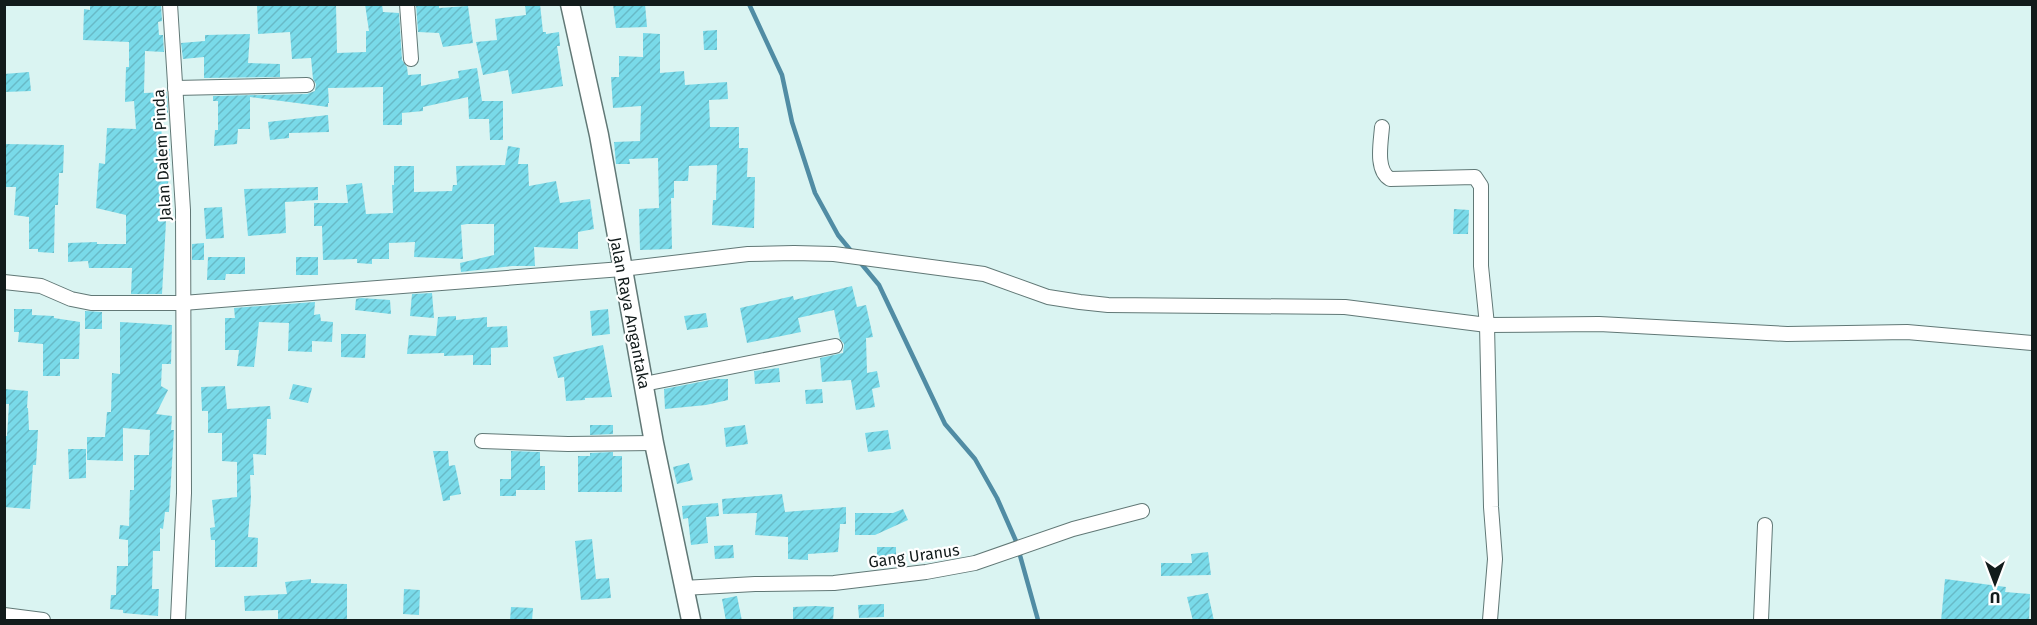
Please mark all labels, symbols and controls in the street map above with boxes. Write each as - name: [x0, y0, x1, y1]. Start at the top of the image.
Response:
- street label: Jalan Dalem Pinda: [149, 89, 175, 221]
- street label: Jalan Raya Angantaka: [606, 235, 654, 391]
- street label: Gang Uranus: [867, 540, 961, 572]
- north arrow: [1965, 553, 2025, 613]
- text: U: [1990, 588, 2000, 607]

